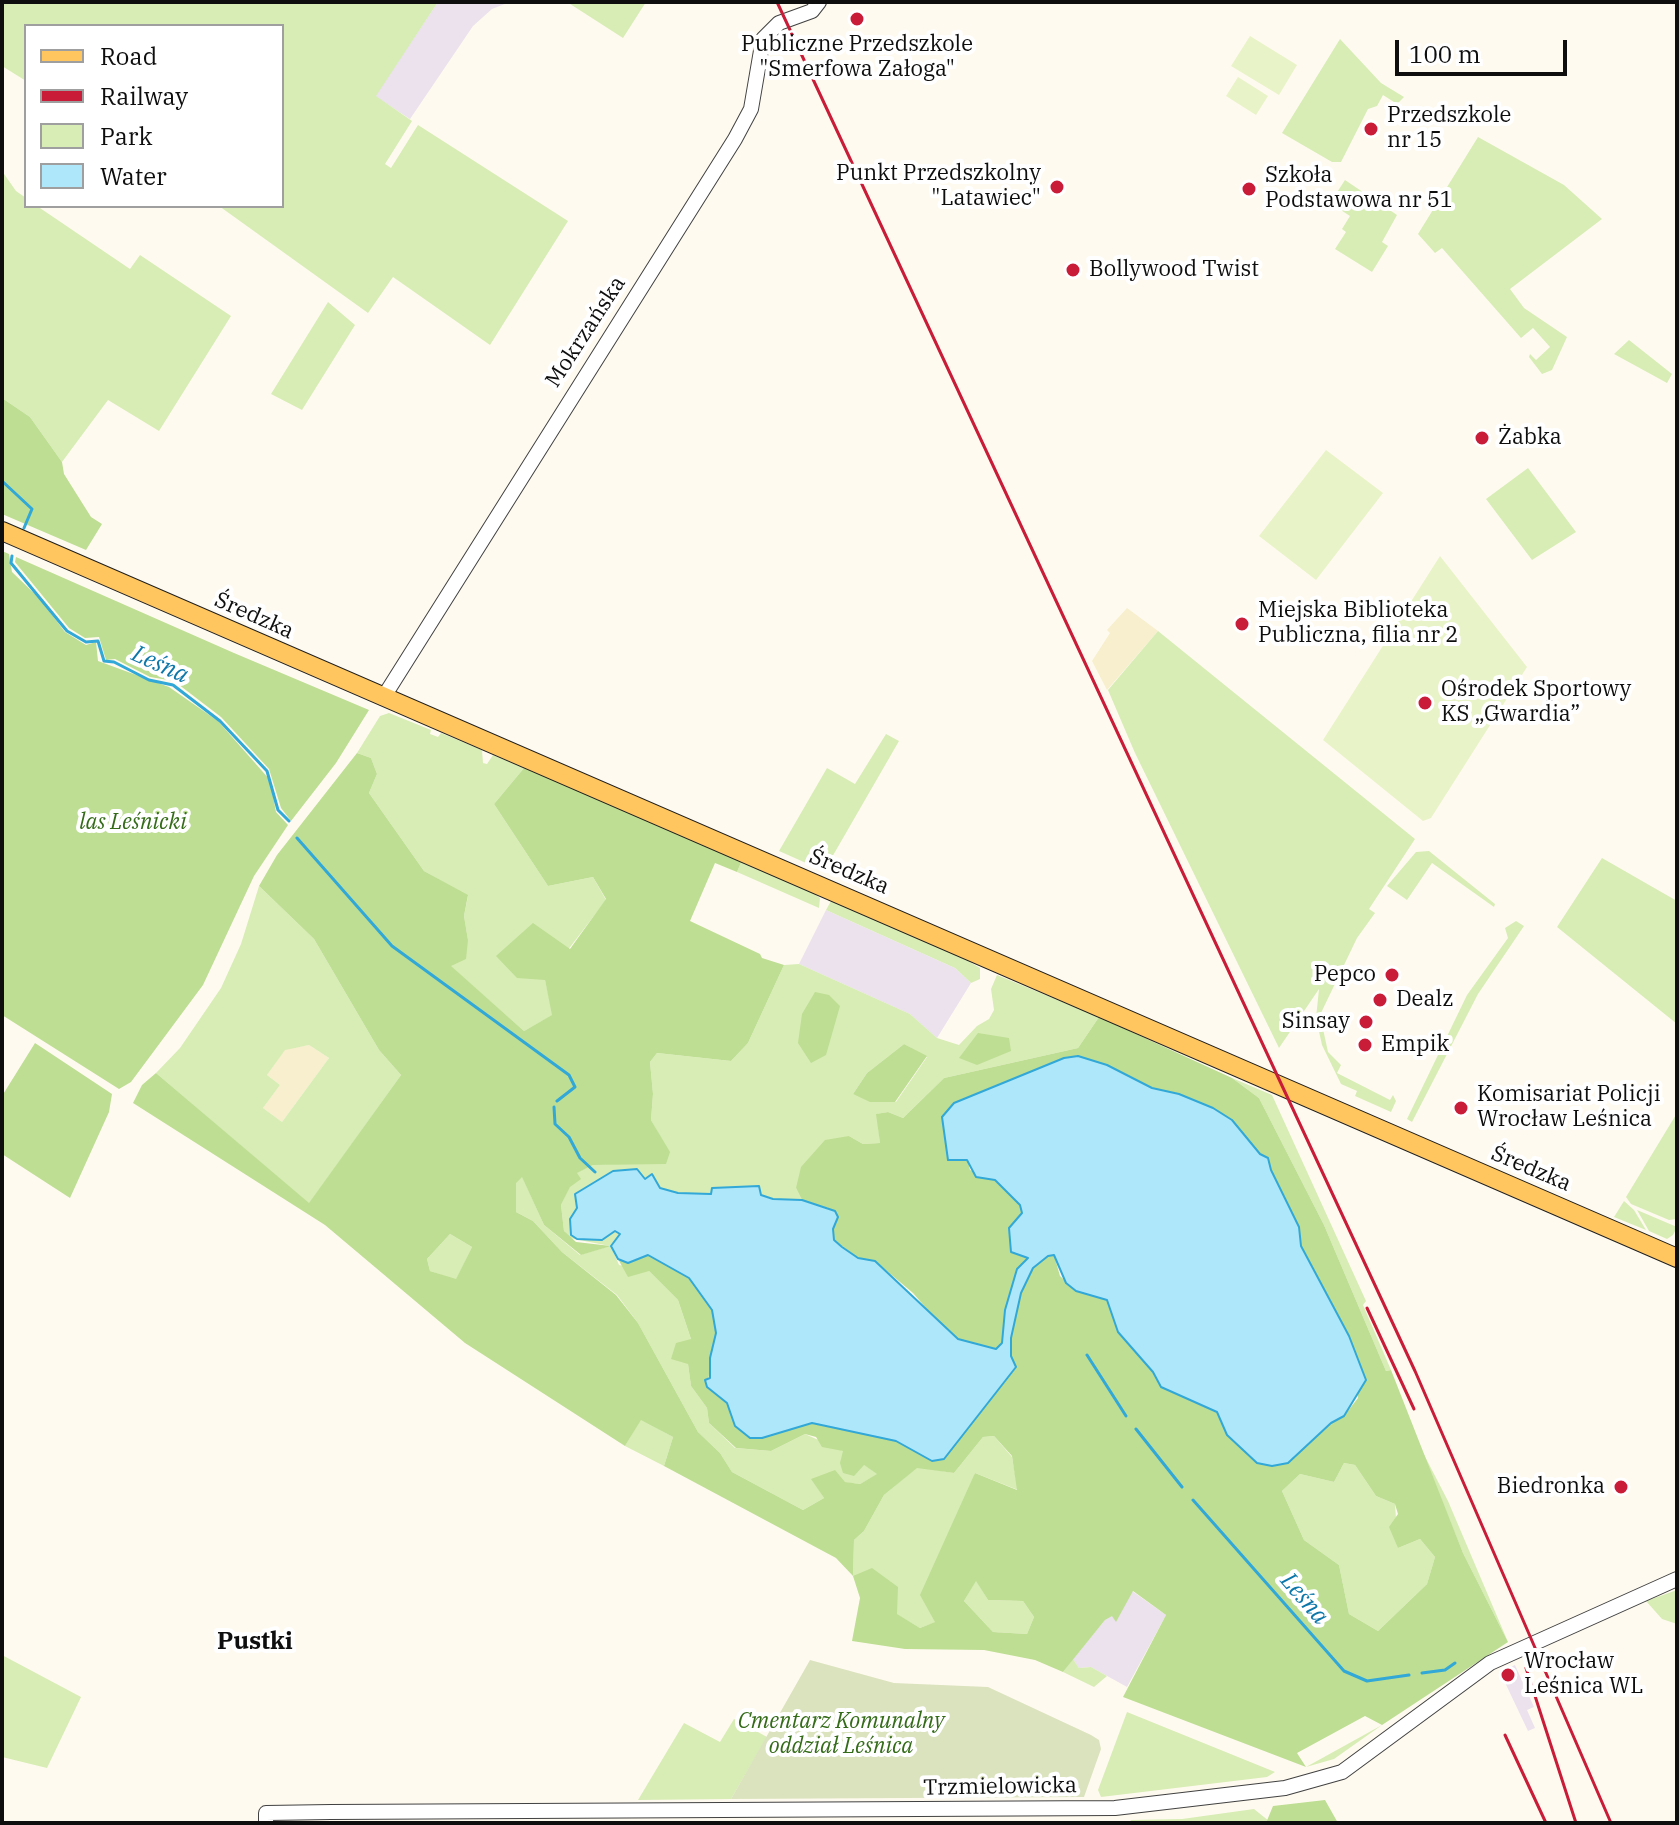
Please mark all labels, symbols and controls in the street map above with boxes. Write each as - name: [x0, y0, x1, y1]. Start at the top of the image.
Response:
- marker: Publiczne Przedszkole "Smerfowa Załoga": [848, 10, 866, 28]
- legend: [24, 24, 284, 208]
- scale bar: [1399, 24, 1571, 74]
- place label: Publiczne Przedszkole "Smerfowa Załoga": [741, 32, 973, 84]
- text: 100 m: [1409, 38, 1481, 70]
- text: Road: [100, 40, 157, 72]
- text: Railway: [100, 80, 188, 112]
- place label: Przedszkole nr 15: [1387, 103, 1511, 154]
- text: Park: [100, 120, 152, 152]
- marker: Przedszkole nr 15: [1362, 120, 1380, 138]
- text: Water: [100, 160, 167, 192]
- place label: Punkt Przedszkolny "Latawiec": [836, 161, 1041, 212]
- place label: Szkoła Podstawowa nr 51: [1265, 163, 1453, 214]
- marker: Punkt Przedszkolny "Latawiec": [1048, 178, 1066, 196]
- marker: Szkoła Podstawowa nr 51: [1240, 180, 1258, 198]
- place label: Bollywood Twist: [1089, 257, 1259, 283]
- marker: Bollywood Twist: [1064, 261, 1082, 279]
- street label: Mokrzańska: [540, 272, 632, 392]
- place label: Żabka: [1498, 425, 1562, 451]
- marker: Żabka: [1473, 429, 1491, 447]
- street label: Średzka: [210, 587, 298, 645]
- place label: Miejska Biblioteka Publiczna, filia nr 2: [1258, 598, 1458, 650]
- marker: Miejska Biblioteka Publiczna, filia nr 2: [1233, 615, 1251, 633]
- water label: Leśna: [127, 640, 193, 690]
- place label: Ośrodek Sportowy KS „Gwardia”: [1441, 677, 1631, 728]
- marker: Ośrodek Sportowy KS „Gwardia”: [1416, 694, 1434, 712]
- park label: las Leśnicki: [79, 810, 187, 836]
- street label: Średzka: [805, 843, 893, 901]
- place label: Pepco: [1314, 962, 1376, 988]
- marker: Pepco: [1383, 966, 1401, 984]
- place label: Dealz: [1396, 987, 1453, 1013]
- marker: Dealz: [1371, 991, 1389, 1009]
- place label: Sinsay: [1282, 1009, 1350, 1035]
- marker: Sinsay: [1357, 1013, 1375, 1031]
- place label: Empik: [1381, 1032, 1449, 1058]
- marker: Empik: [1356, 1036, 1374, 1054]
- place label: Komisariat Policji Wrocław Leśnica: [1477, 1082, 1661, 1134]
- marker: Komisariat Policji Wrocław Leśnica: [1452, 1099, 1470, 1117]
- street label: Średzka: [1487, 1140, 1575, 1198]
- place label: Biedronka: [1497, 1474, 1605, 1500]
- marker: Biedronka: [1612, 1478, 1630, 1496]
- water label: Leśna: [1274, 1567, 1334, 1631]
- district label: Pustki: [217, 1628, 293, 1656]
- place label: Wrocław Leśnica WL: [1524, 1649, 1643, 1700]
- marker: Wrocław Leśnica WL: [1499, 1666, 1517, 1684]
- park label: Cmentarz Komunalny oddział Leśnica: [738, 1709, 944, 1760]
- street label: Trzmielowicka: [923, 1772, 1077, 1802]

